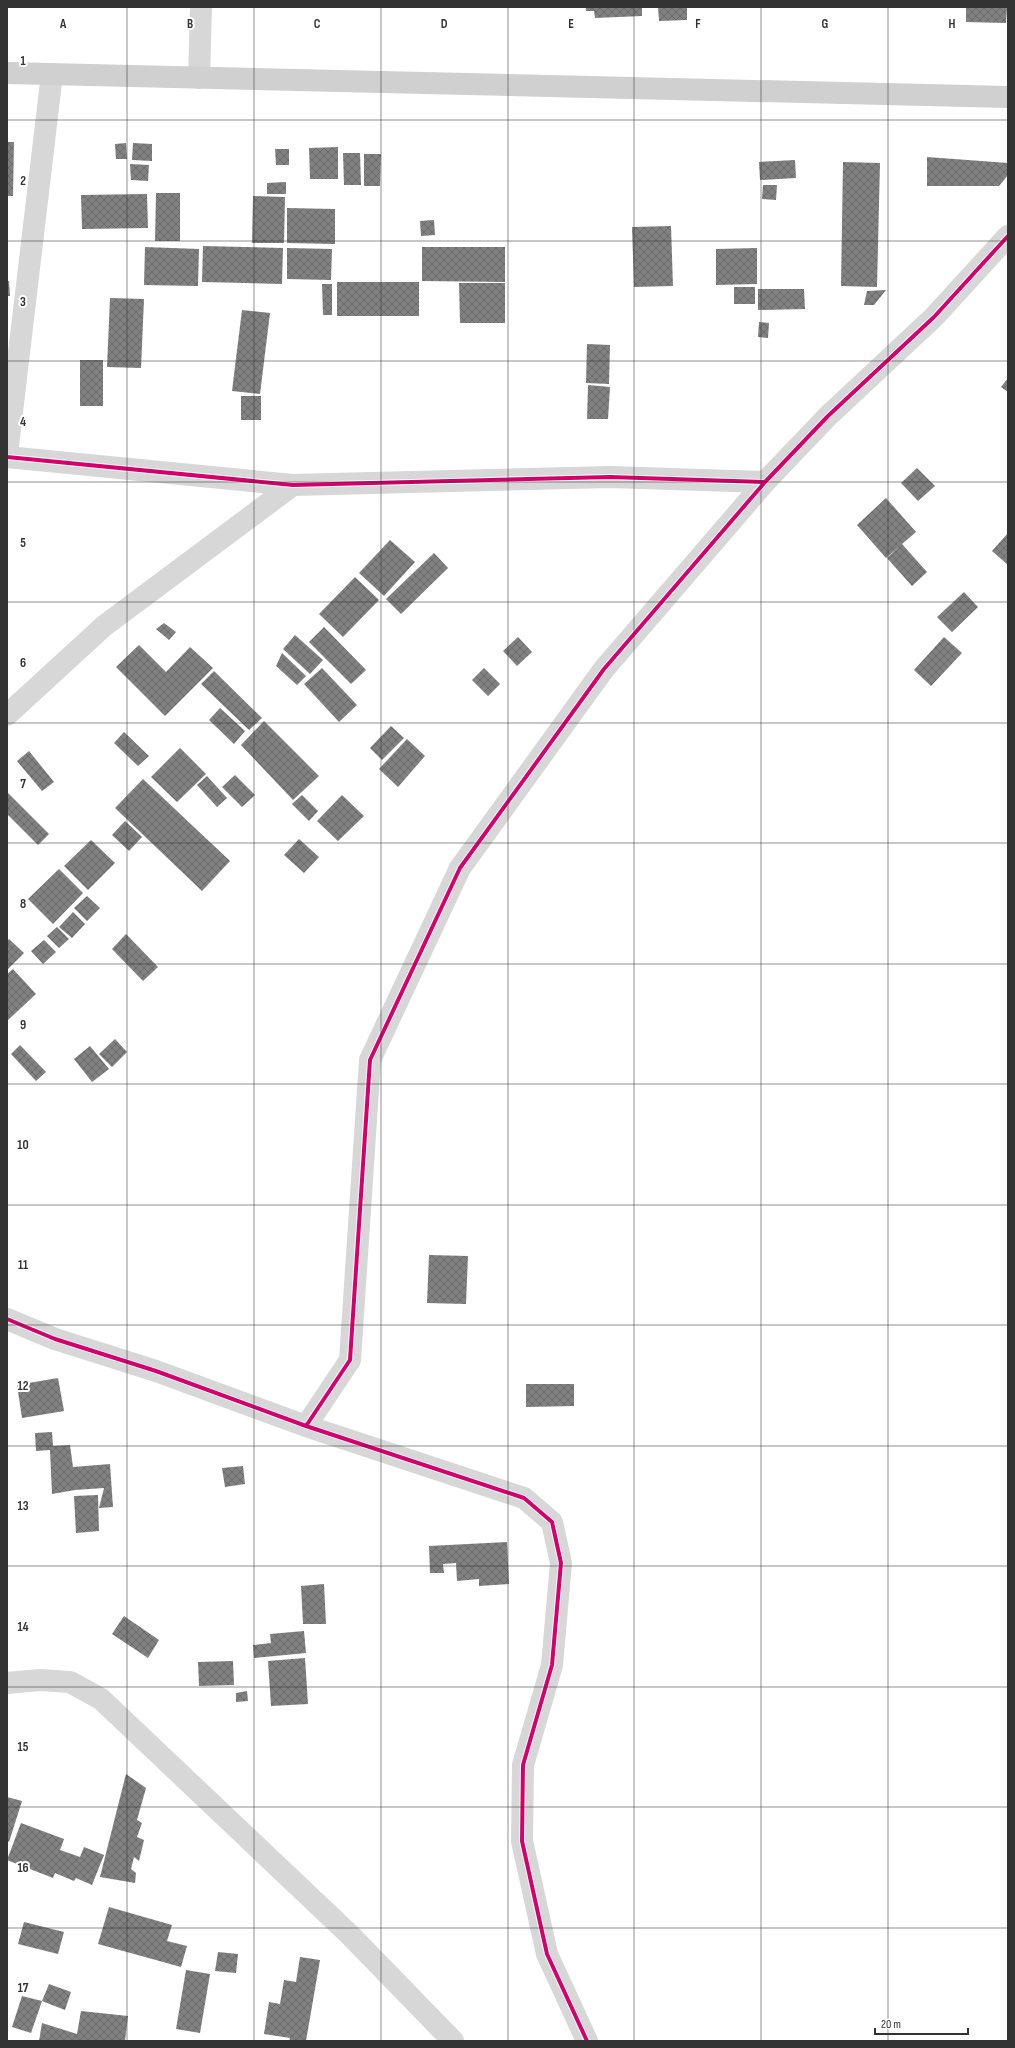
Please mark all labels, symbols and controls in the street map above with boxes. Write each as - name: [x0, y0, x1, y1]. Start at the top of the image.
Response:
- text: A: [59, 16, 67, 32]
- text: B: [187, 16, 193, 32]
- text: C: [314, 16, 321, 32]
- text: D: [441, 16, 448, 32]
- text: E: [568, 16, 574, 32]
- text: F: [695, 16, 701, 32]
- text: G: [822, 16, 829, 32]
- text: H: [949, 16, 956, 32]
- text: 1: [20, 53, 26, 69]
- text: 2: [20, 173, 26, 189]
- text: 3: [20, 294, 26, 310]
- text: 4: [20, 414, 26, 430]
- text: 5: [20, 535, 26, 551]
- text: 6: [20, 655, 26, 671]
- text: 7: [20, 776, 26, 792]
- text: 8: [20, 896, 26, 912]
- text: 9: [20, 1017, 26, 1033]
- text: 10: [17, 1137, 29, 1153]
- text: 11: [18, 1257, 28, 1273]
- text: 12: [18, 1378, 29, 1394]
- text: 13: [18, 1498, 29, 1514]
- text: 14: [17, 1619, 29, 1635]
- text: 15: [18, 1739, 29, 1755]
- text: 16: [17, 1860, 29, 1876]
- text: 17: [18, 1980, 29, 1996]
- scale bar: [875, 2010, 968, 2036]
- text: 20 m: [881, 2017, 901, 2032]

